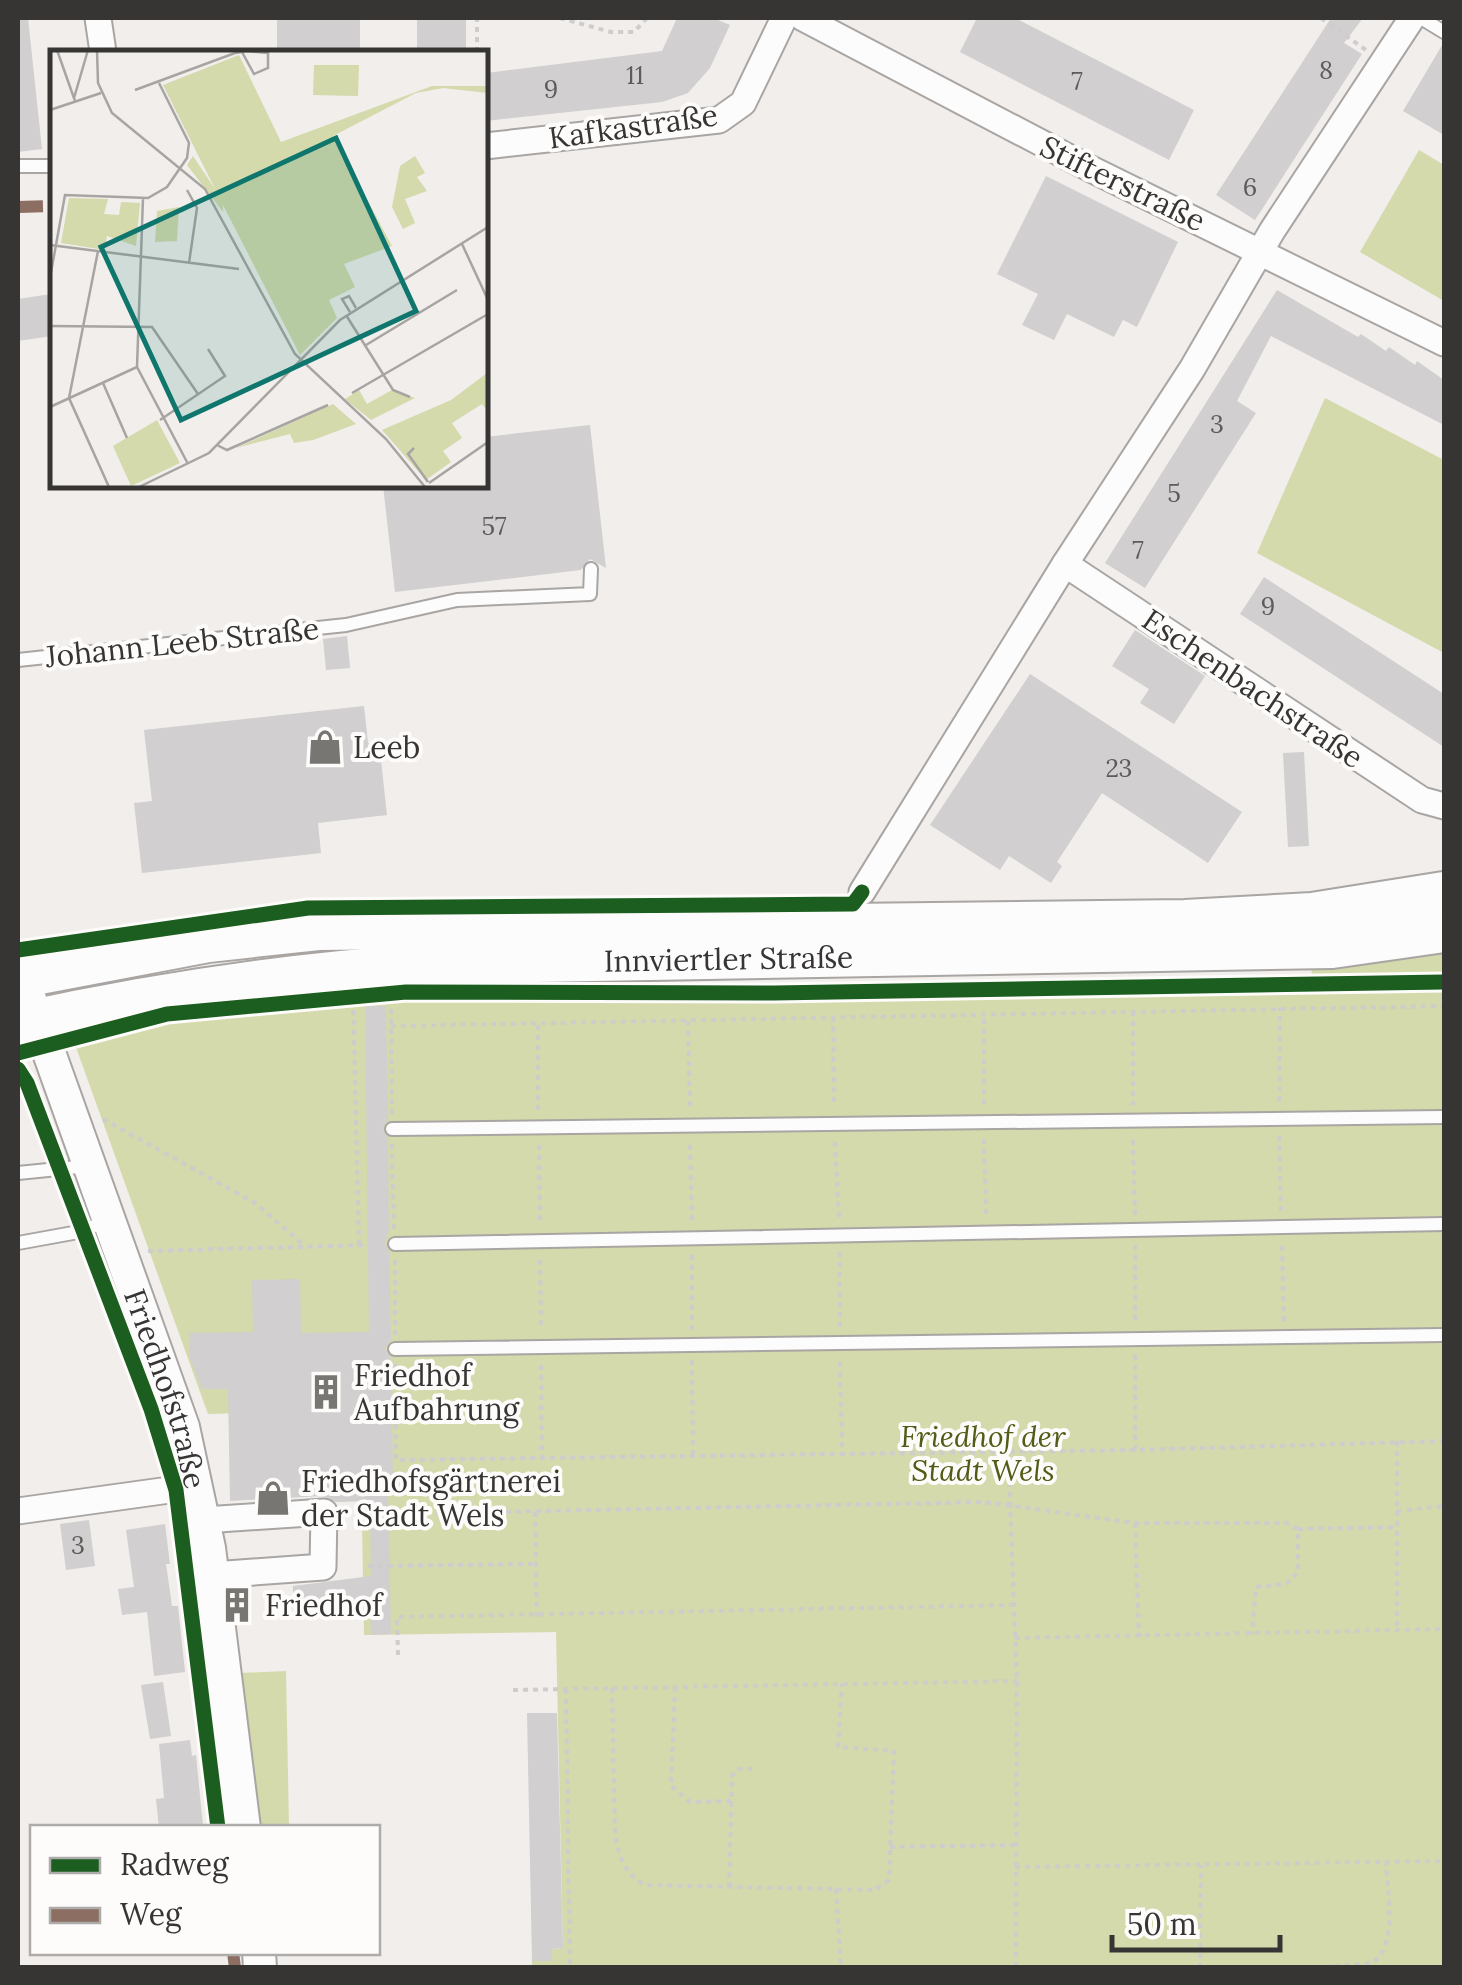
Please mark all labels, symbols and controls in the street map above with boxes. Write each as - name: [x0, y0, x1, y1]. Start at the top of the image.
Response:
- inset map: [50, 50, 488, 488]
- house number: 8: [1319, 54, 1333, 86]
- house number: 11: [626, 59, 644, 91]
- house number: 7: [1071, 65, 1083, 97]
- house number: 9: [544, 73, 558, 105]
- street label: Kafkastraße: [546, 95, 720, 157]
- street label: Stifterstraße: [1034, 127, 1212, 239]
- house number: 6: [1243, 171, 1257, 203]
- house number: 3: [1210, 408, 1224, 440]
- house number: 5: [1167, 477, 1181, 509]
- house number: 57: [481, 510, 507, 542]
- house number: 7: [1132, 534, 1144, 566]
- house number: 9: [1261, 590, 1275, 622]
- street label: Eschenbachstraße: [1135, 600, 1371, 776]
- street label: Johann Leeb Straße: [42, 609, 321, 675]
- shop icon: Leeb: [306, 728, 344, 766]
- place label: Leeb: [353, 728, 420, 766]
- house number: 23: [1106, 752, 1132, 784]
- street label: Innviertler Straße: [603, 937, 853, 980]
- street label: Friedhofstraße: [116, 1284, 215, 1492]
- place label: Friedhof Aufbahrung: [353, 1356, 521, 1429]
- building icon: Friedhof Aufbahrung: [307, 1373, 345, 1411]
- park label: Friedhof der Stadt Wels: [900, 1417, 1066, 1489]
- place label: Friedhofsgärtnerei der Stadt Wels: [301, 1462, 561, 1534]
- shop icon: Friedhofsgärtnerei der Stadt Wels: [254, 1479, 292, 1517]
- house number: 3: [71, 1529, 85, 1561]
- building icon: Friedhof: [218, 1586, 256, 1624]
- place label: Friedhof: [265, 1586, 384, 1624]
- legend: [30, 1825, 380, 1955]
- text: Radweg: [120, 1845, 230, 1884]
- scale bar: [1112, 1890, 1280, 1952]
- text: Weg: [120, 1895, 183, 1934]
- text: 50 m: [1127, 1905, 1197, 1943]

